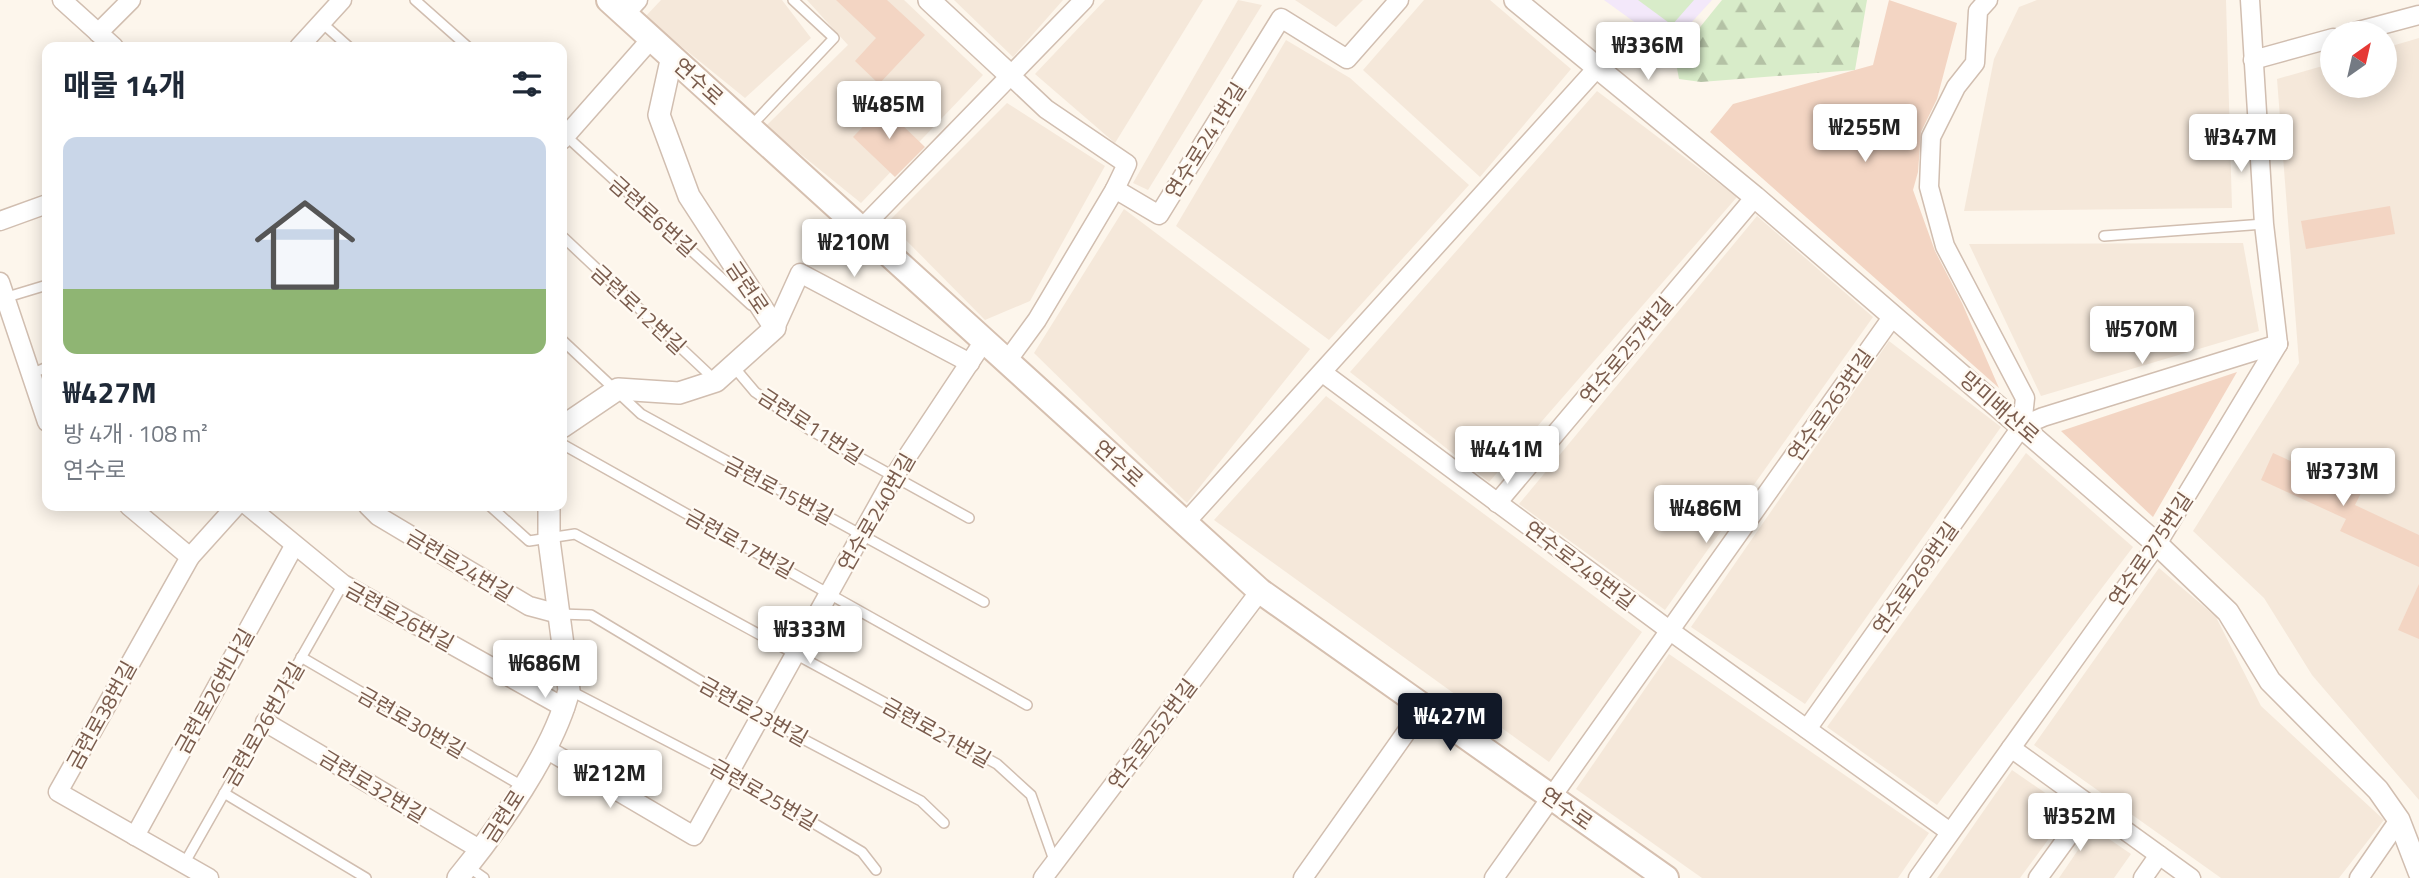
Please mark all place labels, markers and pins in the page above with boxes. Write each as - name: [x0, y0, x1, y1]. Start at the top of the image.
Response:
- pin: ₩336M: [1599, 22, 1697, 82]
- pin: ₩485M: [840, 82, 938, 141]
- pin: ₩255M: [1816, 104, 1914, 164]
- pin: ₩347M: [2192, 114, 2290, 174]
- pin: ₩210M: [805, 219, 903, 279]
- pin: ₩570M: [2093, 306, 2191, 366]
- pin: ₩441M: [1458, 426, 1556, 486]
- pin: ₩373M: [2294, 448, 2392, 508]
- pin: ₩486M: [1657, 486, 1755, 545]
- pin: ₩333M: [761, 606, 859, 666]
- pin: ₩686M: [496, 640, 594, 700]
- pin: ₩427M: [1401, 694, 1499, 753]
- pin: ₩212M: [561, 750, 659, 810]
- pin: ₩352M: [2031, 794, 2129, 853]

